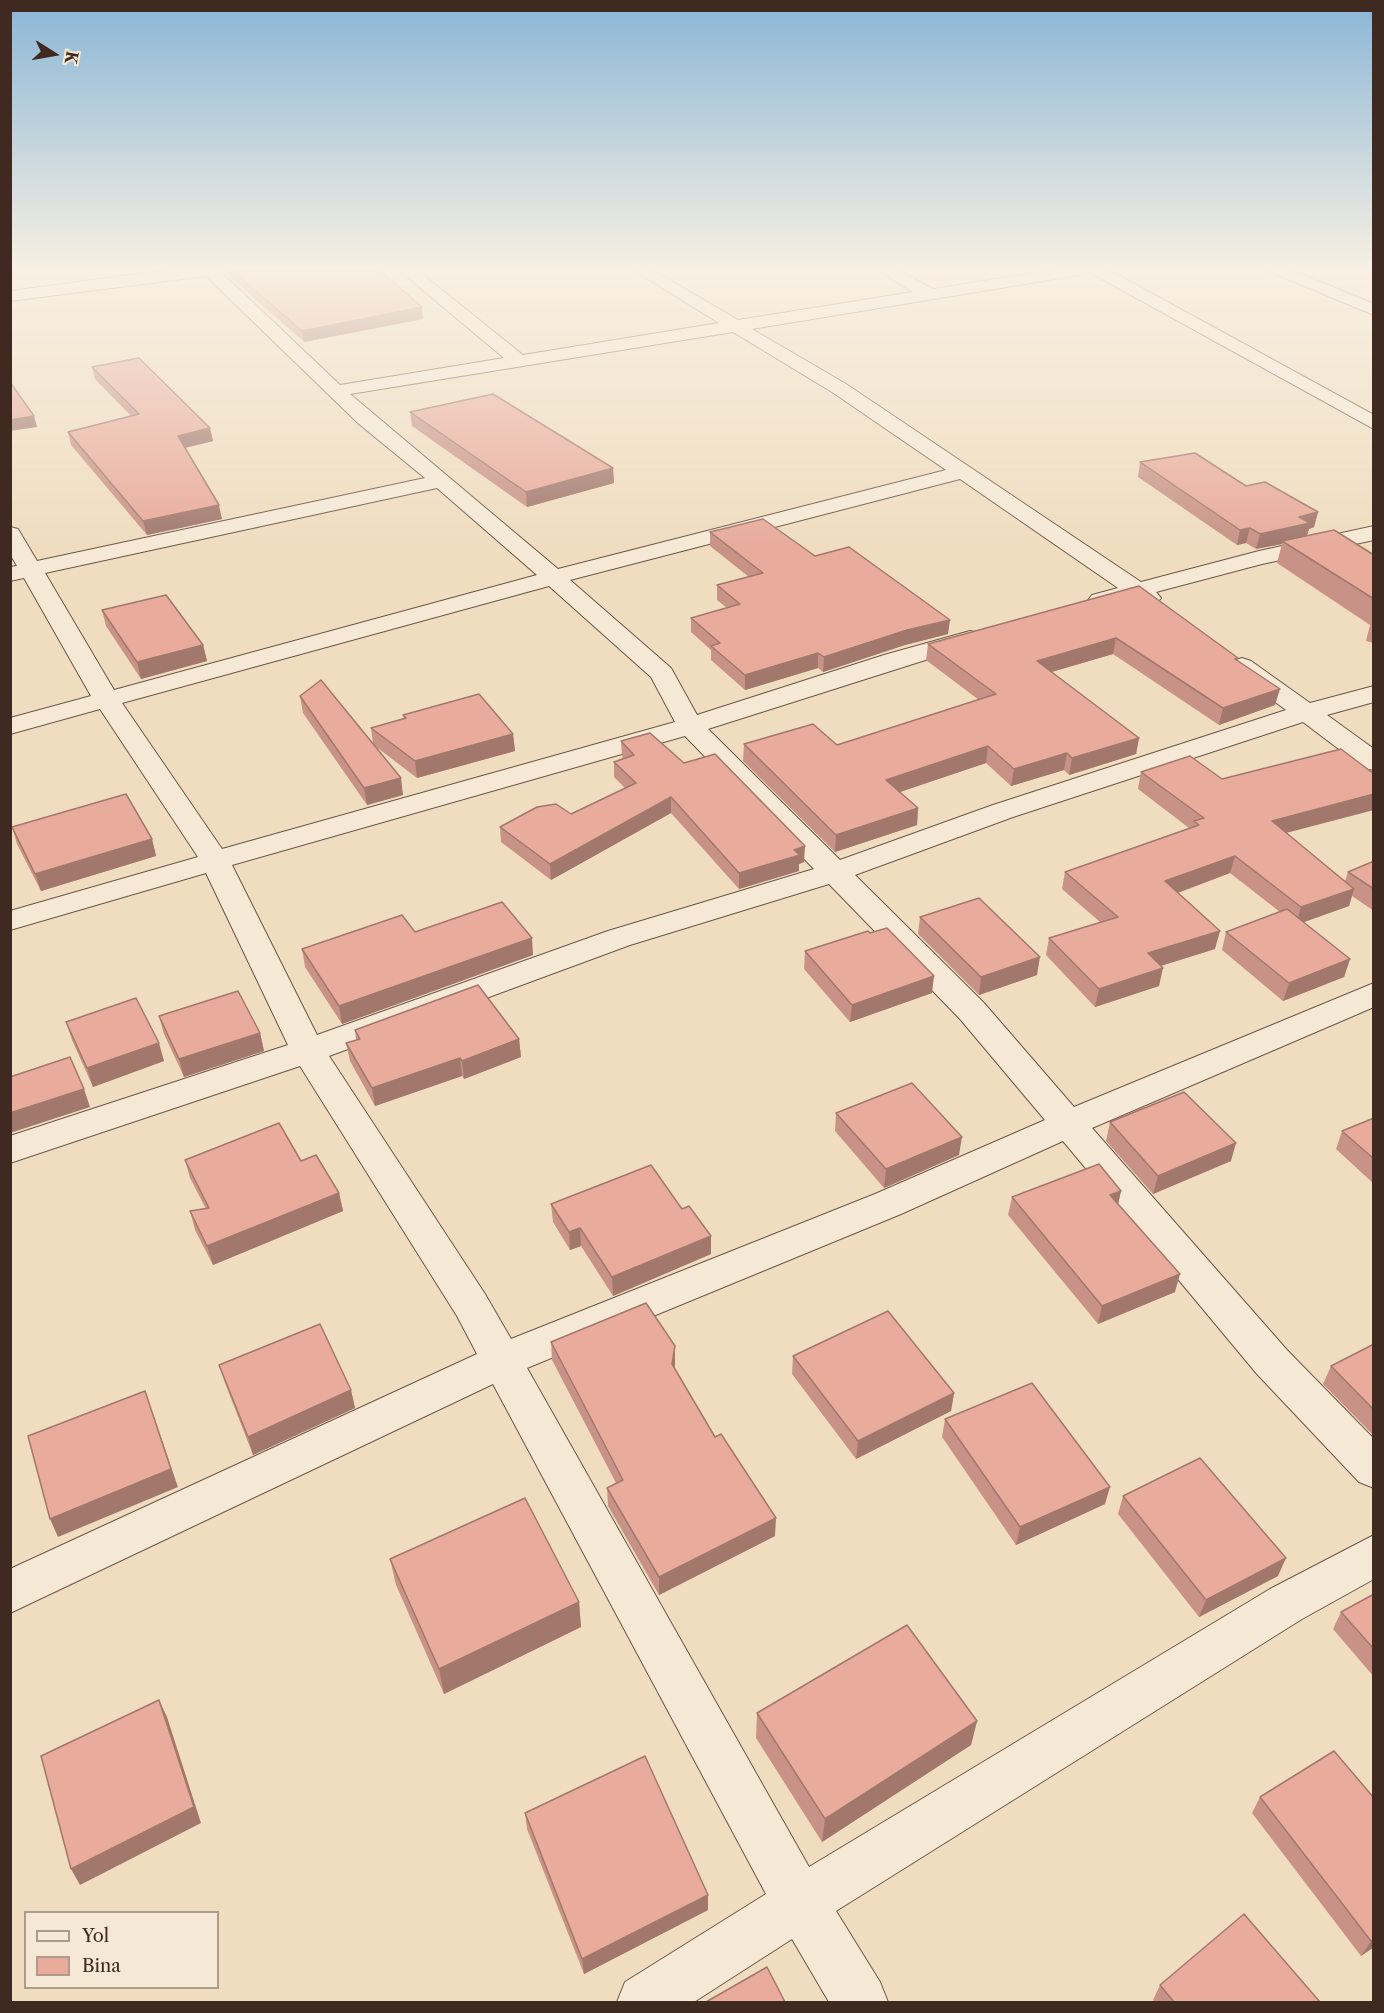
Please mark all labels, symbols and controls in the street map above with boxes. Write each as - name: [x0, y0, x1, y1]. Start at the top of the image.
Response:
- north arrow: [24, 24, 84, 84]
- text: K: [61, 49, 83, 66]
- legend: [24, 1911, 219, 1989]
- text: Yol: [82, 1925, 109, 1947]
- text: Bina: [82, 1955, 121, 1977]

